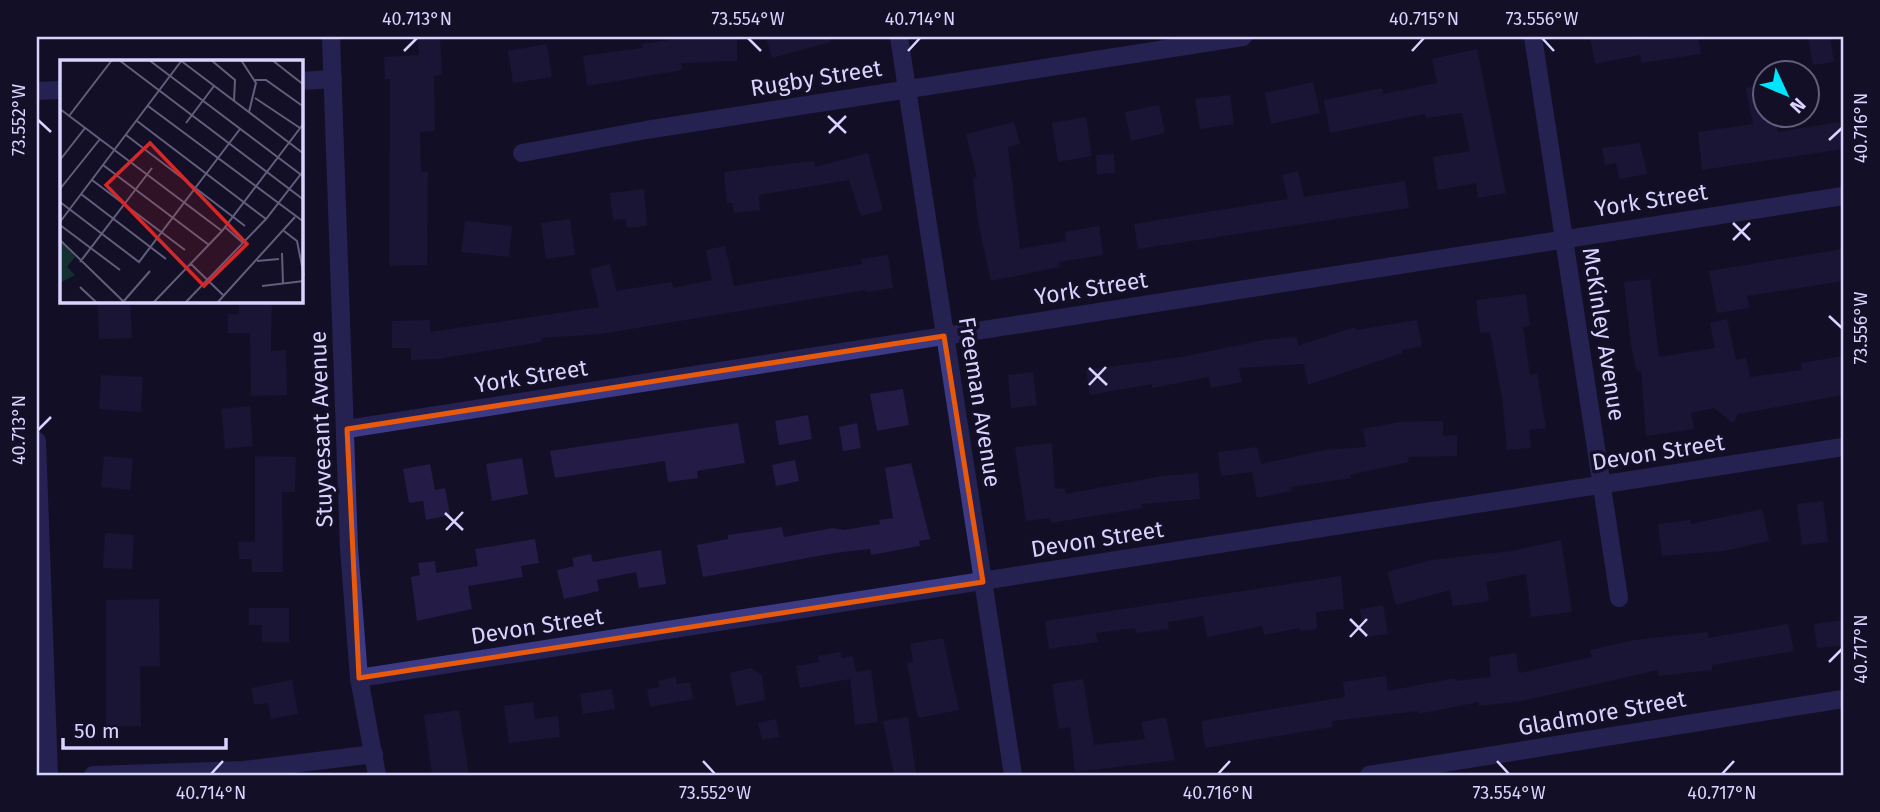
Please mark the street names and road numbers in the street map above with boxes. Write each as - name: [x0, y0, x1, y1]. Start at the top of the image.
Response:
- street label: Rugby Street: [748, 54, 884, 102]
- street label: York Street: [1593, 177, 1710, 223]
- street label: McKinley Avenue: [1576, 245, 1632, 423]
- street label: York Street: [1033, 265, 1150, 311]
- street label: Freeman Avenue: [953, 315, 1007, 489]
- street label: Stuyvesant Avenue: [304, 330, 338, 528]
- street label: York Street: [473, 353, 590, 399]
- street label: Devon Street: [1590, 428, 1727, 476]
- street label: Devon Street: [1029, 515, 1166, 563]
- street label: Devon Street: [469, 602, 606, 650]
- street label: Gladmore Street: [1516, 684, 1689, 742]

